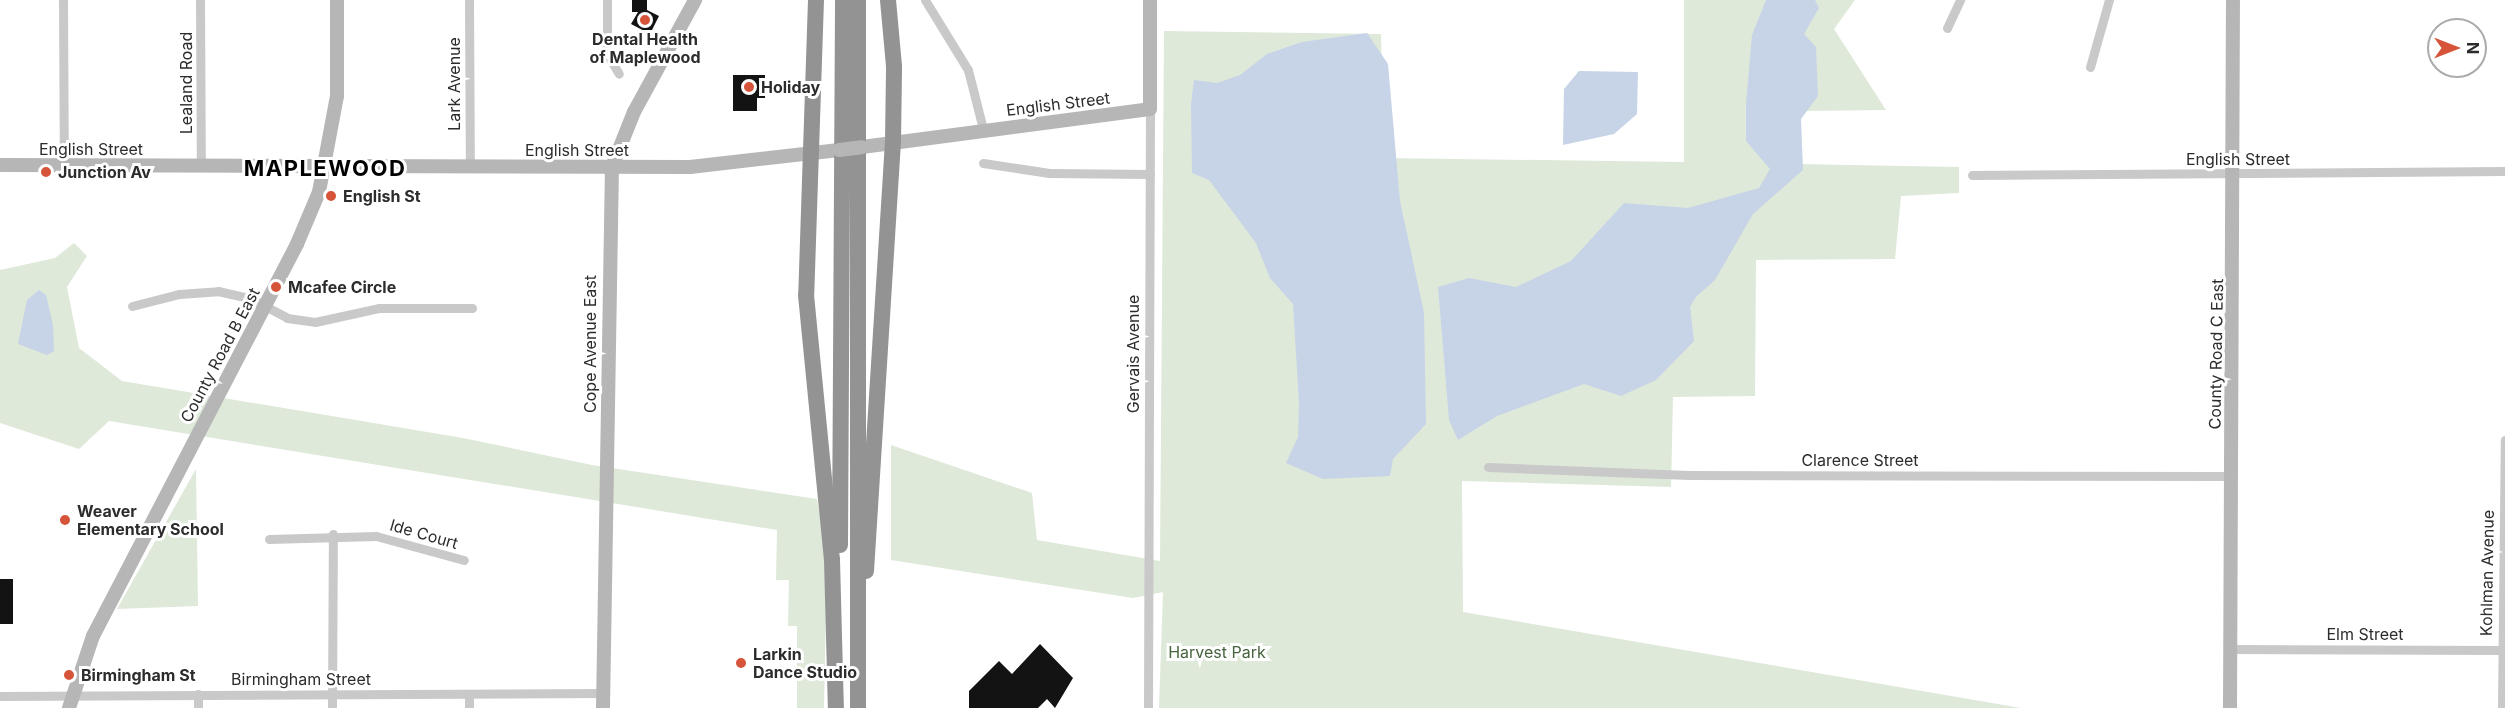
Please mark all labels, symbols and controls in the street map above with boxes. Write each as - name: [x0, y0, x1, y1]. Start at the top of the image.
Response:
- marker: Dental Health of Maplewood: [638, 13, 652, 27]
- north arrow: [2427, 18, 2487, 78]
- place label: Dental Health of Maplewood: [590, 29, 700, 67]
- street label: Lealand Road: [176, 32, 196, 134]
- street label: Lark Avenue: [444, 37, 464, 131]
- text: N: [2463, 42, 2483, 54]
- place label: Holiday: [761, 77, 820, 97]
- marker: Holiday: [742, 80, 756, 94]
- street label: English Street: [1005, 88, 1111, 120]
- street label: English Street: [39, 139, 143, 159]
- street label: English Street: [525, 140, 629, 160]
- street label: English Street: [2186, 149, 2290, 169]
- district label: MAPLEWOOD: [244, 156, 406, 182]
- place label: Junction Av: [58, 162, 151, 182]
- marker: Junction Av: [39, 165, 53, 179]
- place label: English St: [343, 186, 421, 206]
- marker: English St: [324, 189, 338, 203]
- street label: Cope Avenue East: [580, 275, 600, 413]
- place label: Mcafee Circle: [288, 277, 396, 297]
- street label: County Road C East: [2205, 278, 2227, 430]
- marker: Mcafee Circle: [269, 280, 283, 294]
- street label: County Road B East: [176, 284, 264, 426]
- street label: Gervais Avenue: [1123, 295, 1143, 413]
- street label: Clarence Street: [1801, 450, 1919, 470]
- place label: Weaver Elementary School: [77, 501, 224, 539]
- street label: Kohlman Avenue: [2476, 510, 2498, 636]
- marker: Weaver Elementary School: [58, 513, 72, 527]
- street label: Ide Court: [388, 515, 460, 553]
- street label: Elm Street: [2326, 624, 2404, 644]
- park label: Harvest Park: [1168, 642, 1266, 662]
- place label: Larkin Dance Studio: [753, 644, 857, 682]
- marker: Larkin Dance Studio: [734, 656, 748, 670]
- place label: Birmingham St: [81, 665, 196, 685]
- marker: Birmingham St: [62, 668, 76, 682]
- street label: Birmingham Street: [231, 669, 371, 689]

